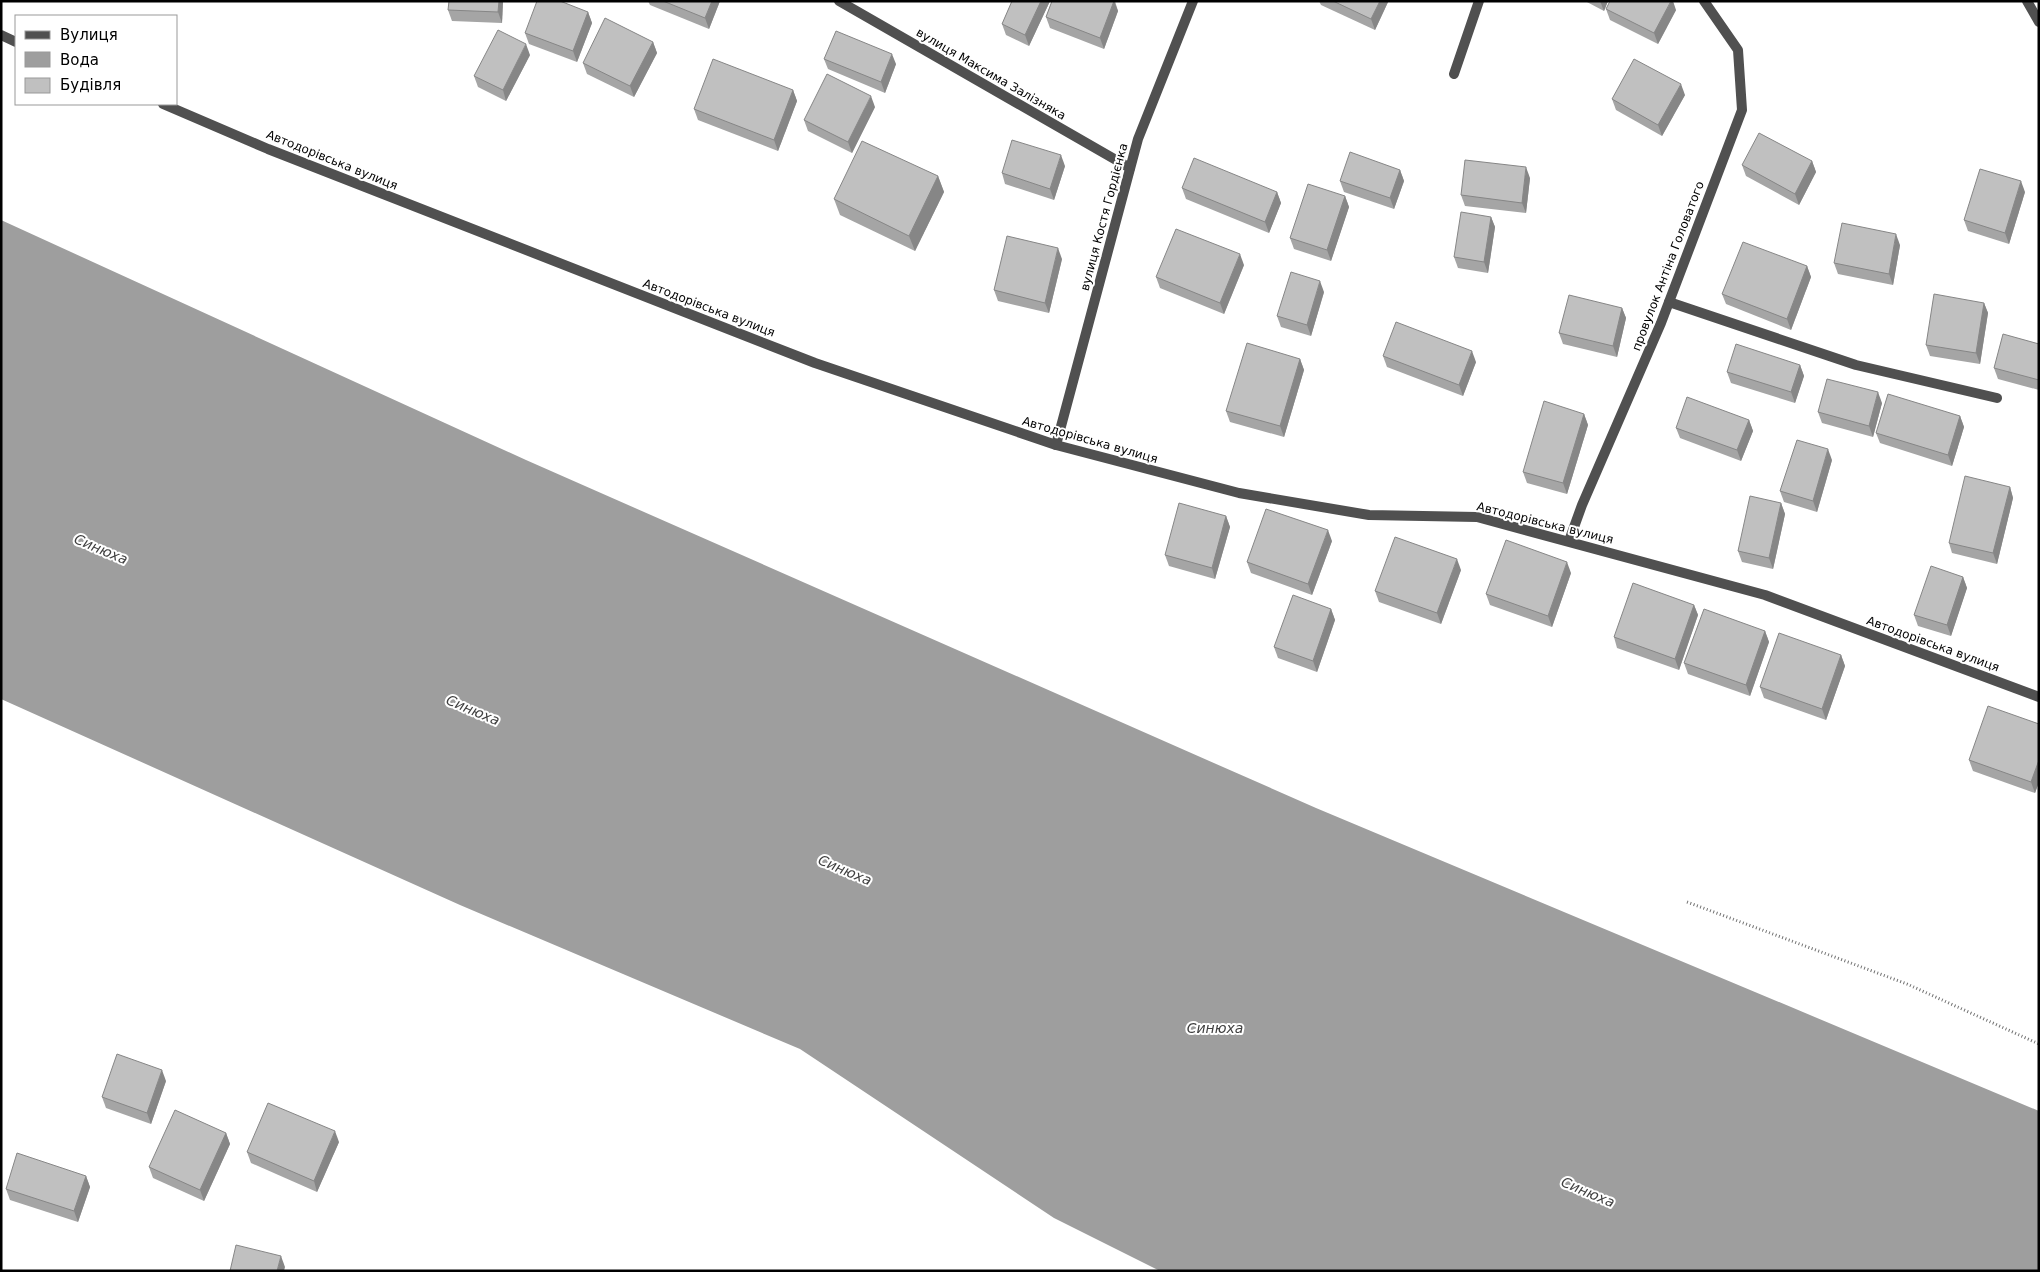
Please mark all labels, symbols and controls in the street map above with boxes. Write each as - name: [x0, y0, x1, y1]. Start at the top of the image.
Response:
- legend: [15, 15, 178, 105]
- street label: вулиця Максима Залізняка: [914, 25, 1068, 123]
- text: Вулиця: [60, 26, 118, 44]
- text: Вода: [60, 51, 99, 69]
- text: Будівля: [60, 76, 121, 94]
- street label: Автодорівська вулиця: [264, 127, 400, 193]
- street label: вулиця Костя Гордієнка: [1078, 142, 1130, 292]
- street label: провулок Антіна Головатого: [1629, 179, 1707, 353]
- street label: Автодорівська вулиця: [641, 276, 777, 340]
- street label: Автодорівська вулиця: [1021, 414, 1159, 466]
- street label: Автодорівська вулиця: [1475, 499, 1615, 547]
- water label: Синюха: [72, 531, 130, 567]
- street label: Автодорівська вулиця: [1865, 613, 2001, 675]
- water label: Синюха: [444, 692, 502, 728]
- water label: Синюха: [816, 852, 874, 888]
- water label: Синюха: [1187, 1020, 1243, 1036]
- water label: Синюха: [1559, 1174, 1617, 1210]

